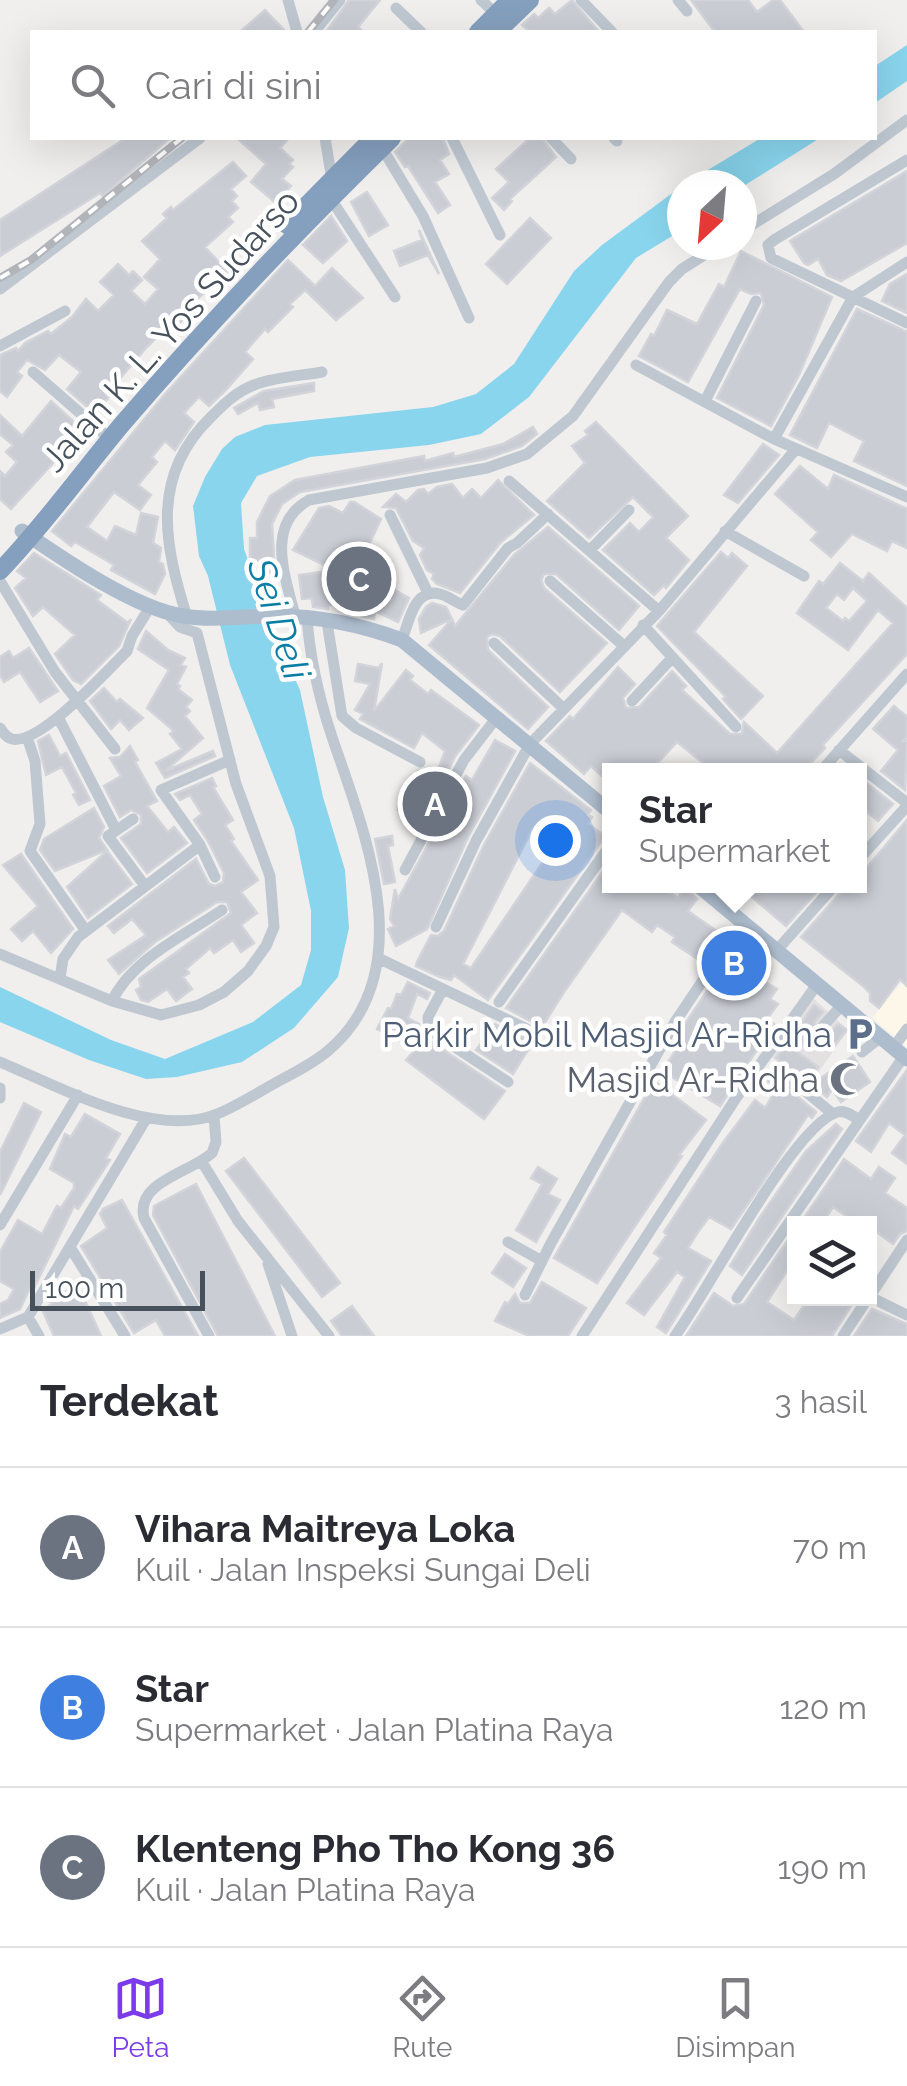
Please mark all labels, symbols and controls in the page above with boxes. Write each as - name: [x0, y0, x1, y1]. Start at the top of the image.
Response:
- search box: [30, 30, 877, 140]
- icon: search: [65, 58, 120, 113]
- text: Cari di sini: [145, 63, 322, 108]
- north arrow: [667, 170, 757, 260]
- street label: Jalan K. L. Yos Sudarso: [33, 181, 307, 479]
- pin: C: [326, 542, 392, 616]
- water label: Sei Deli: [238, 552, 320, 686]
- popup: [602, 763, 867, 893]
- pin: A: [402, 766, 468, 842]
- text: Star: [639, 787, 713, 832]
- your location: [530, 815, 581, 866]
- text: Supermarket: [639, 832, 830, 869]
- pin: B: [702, 926, 766, 1000]
- place label: Parkir Mobil Masjid Ar-Ridha: [382, 1014, 832, 1055]
- parking icon: Parkir Mobil Masjid Ar-Ridha: [841, 1015, 879, 1053]
- place label: Masjid Ar-Ridha: [566, 1059, 819, 1100]
- mosque icon: Masjid Ar-Ridha: [828, 1060, 866, 1098]
- map controls: [787, 1216, 877, 1306]
- button: layers: [787, 1216, 877, 1306]
- scale bar: [30, 1266, 205, 1310]
- text: 100 m: [45, 1272, 124, 1305]
- text: Terdekat: [40, 1377, 219, 1426]
- text: 3 hasil: [775, 1383, 867, 1420]
- text: Vihara Maitreya Loka: [135, 1506, 515, 1551]
- text: A: [62, 1529, 83, 1566]
- text: 70 m: [793, 1529, 867, 1566]
- text: Kuil · Jalan Inspeksi Sungai Deli: [135, 1551, 591, 1588]
- text: Star: [135, 1666, 209, 1711]
- text: B: [62, 1689, 83, 1726]
- text: 120 m: [779, 1689, 867, 1726]
- text: Supermarket · Jalan Platina Raya: [135, 1711, 614, 1748]
- text: Klenteng Pho Tho Kong 36: [135, 1826, 615, 1871]
- text: C: [62, 1849, 83, 1886]
- text: 190 m: [777, 1849, 867, 1886]
- text: Kuil · Jalan Platina Raya: [135, 1871, 476, 1908]
- tab: Peta: [111, 1971, 169, 2064]
- tab: Rute: [392, 1971, 453, 2064]
- tab: Disimpan: [675, 1971, 796, 2064]

